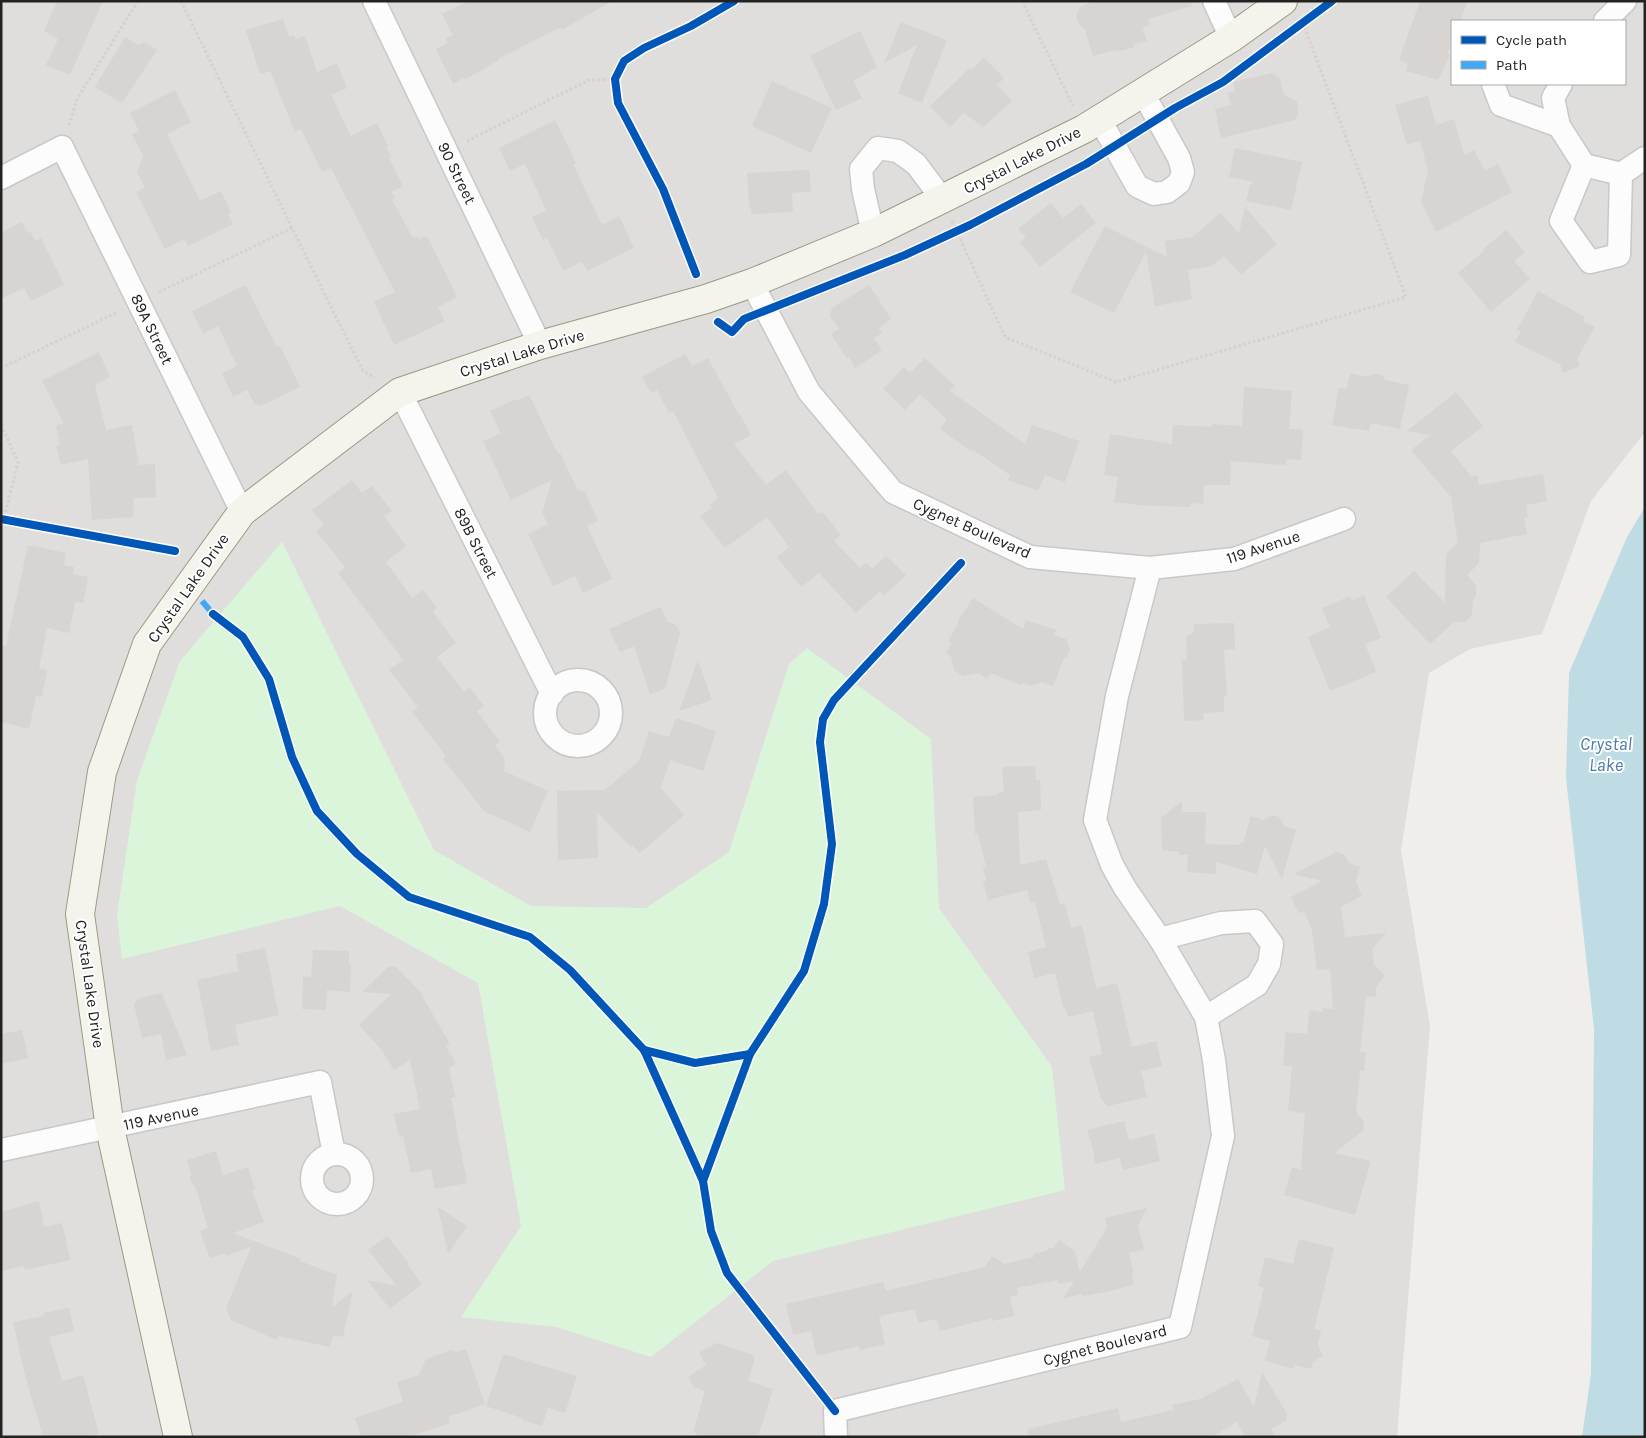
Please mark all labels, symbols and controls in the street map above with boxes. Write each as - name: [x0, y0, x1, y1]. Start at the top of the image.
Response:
- legend: [1451, 20, 1626, 85]
- text: Cycle path: [1496, 31, 1567, 49]
- text: Path: [1496, 56, 1527, 74]
- street label: Crystal Lake Drive: [960, 122, 1084, 198]
- street label: 90 Street: [434, 139, 480, 207]
- street label: 89A Street: [127, 291, 177, 367]
- street label: Crystal Lake Drive: [457, 325, 587, 381]
- street label: Cygnet Boulevard: [910, 493, 1034, 563]
- street label: 89B Street: [450, 504, 502, 582]
- street label: 119 Avenue: [1224, 526, 1302, 568]
- street label: Crystal Lake Drive: [143, 530, 233, 646]
- water label: Crystal Lake: [1580, 733, 1633, 776]
- street label: Crystal Lake Drive: [72, 919, 108, 1049]
- street label: 119 Avenue: [122, 1100, 200, 1134]
- street label: Cygnet Boulevard: [1041, 1320, 1169, 1370]

